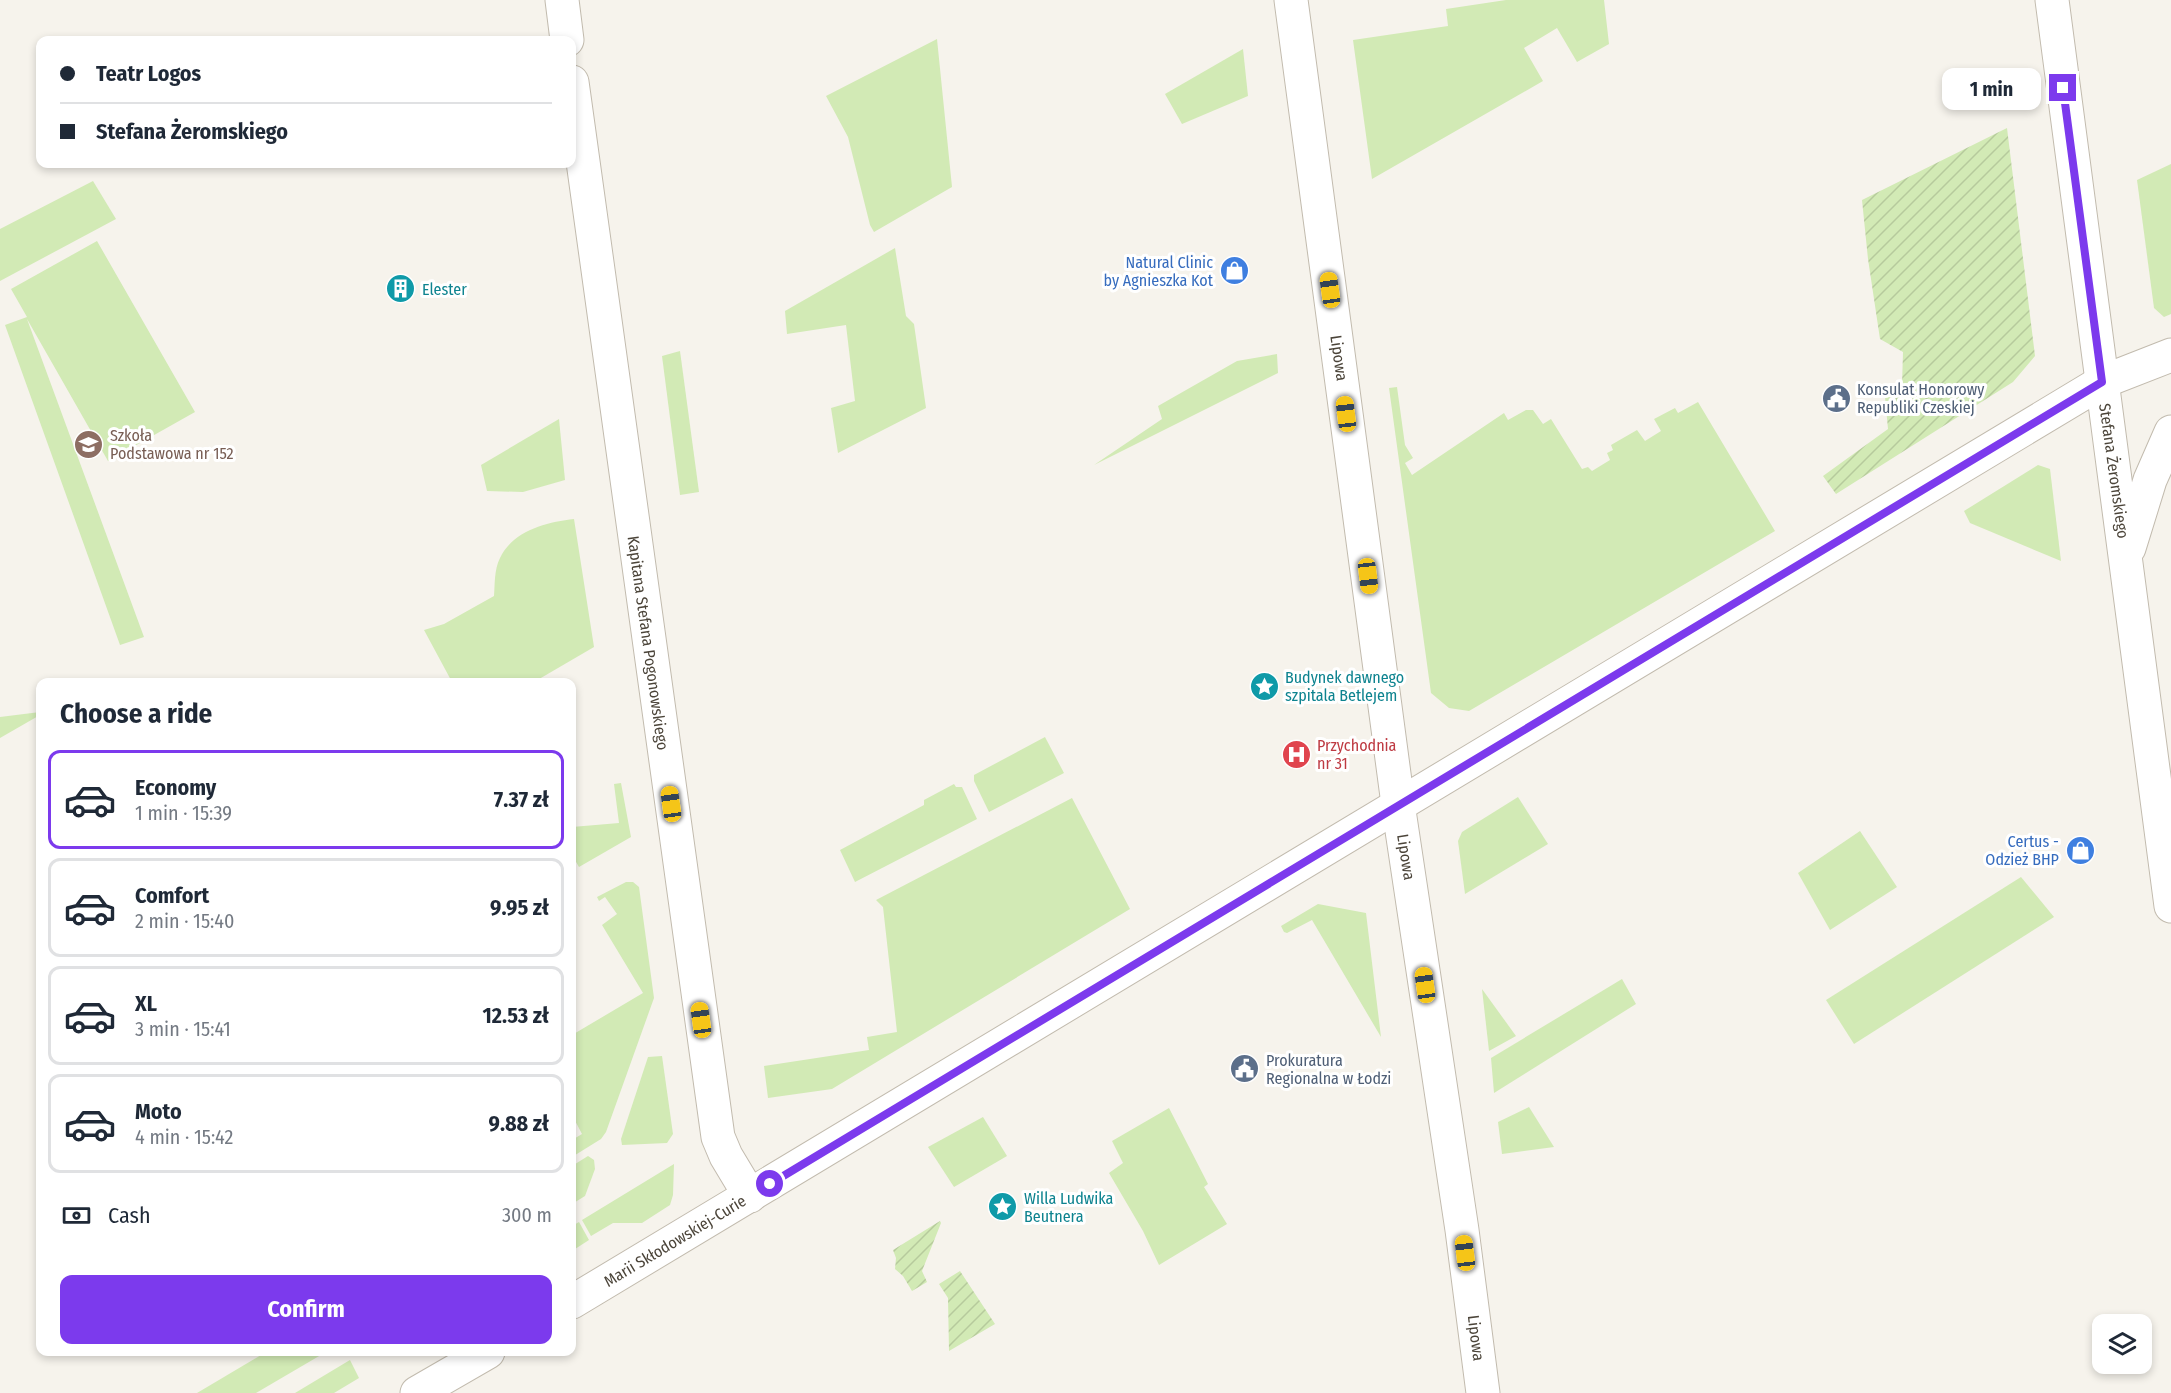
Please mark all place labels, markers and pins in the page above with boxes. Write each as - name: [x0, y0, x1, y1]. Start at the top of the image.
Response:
- place label: Natural Clinic by Agnieszka Kot: [1103, 253, 1214, 290]
- shop icon: Natural Clinic by Agnieszka Kot: [1218, 255, 1250, 287]
- building icon: Elester: [385, 273, 417, 305]
- place label: Elester: [422, 280, 467, 299]
- place label: Konsulat Honorowy Republiki Czeskiej: [1857, 380, 1985, 417]
- public building icon: Konsulat Honorowy Republiki Czeskiej: [1820, 382, 1852, 414]
- place label: Szkoła Podstawowa nr 152: [110, 426, 234, 463]
- school or university icon: Szkoła Podstawowa nr 152: [73, 428, 105, 460]
- place label: Budynek dawnego szpitala Betlejem: [1285, 668, 1404, 705]
- place icon: Budynek dawnego szpitala Betlejem: [1248, 670, 1280, 702]
- place label: Przychodnia nr 31: [1317, 736, 1397, 773]
- hospital icon: Przychodnia nr 31: [1280, 738, 1312, 770]
- place label: Certus - Odzież BHP: [1985, 832, 2059, 869]
- shop icon: Certus - Odzież BHP: [2064, 834, 2096, 866]
- place label: Prokuratura Regionalna w Łodzi: [1266, 1051, 1391, 1088]
- public building icon: Prokuratura Regionalna w Łodzi: [1229, 1053, 1261, 1085]
- place label: Willa Ludwika Beutnera: [1024, 1189, 1114, 1226]
- place icon: Willa Ludwika Beutnera: [987, 1191, 1019, 1223]

